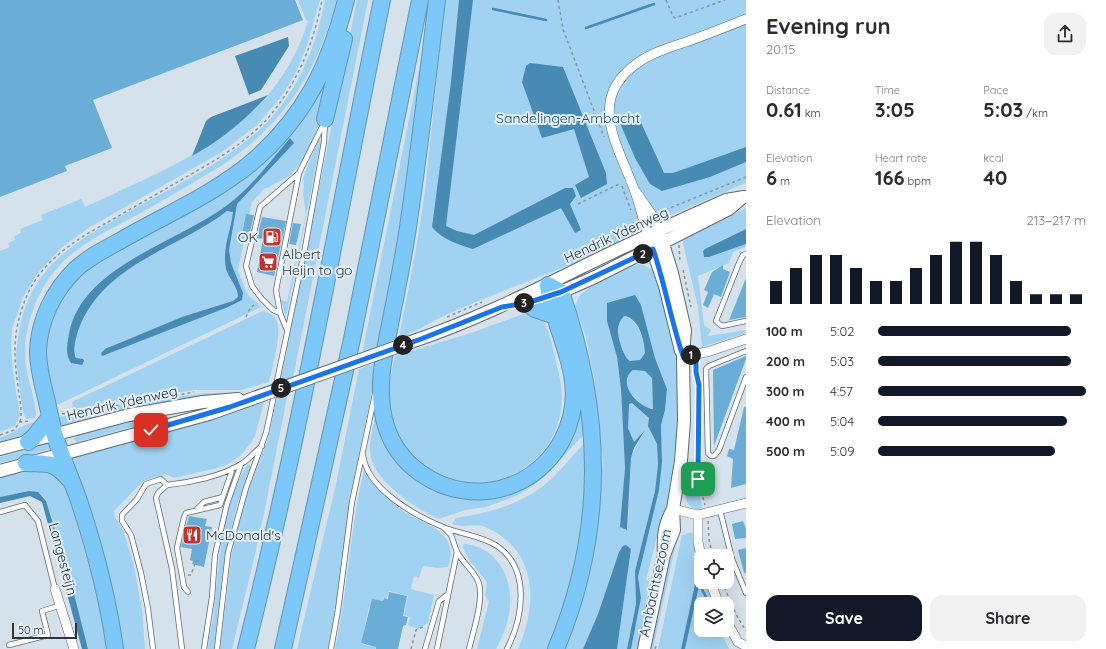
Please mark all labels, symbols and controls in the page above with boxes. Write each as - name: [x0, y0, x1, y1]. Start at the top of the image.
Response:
- text: Evening run: [766, 12, 891, 40]
- button: share: [1044, 13, 1086, 55]
- text: 20:15: [766, 41, 795, 57]
- text: Distance: [766, 83, 810, 97]
- text: Time: [875, 83, 900, 97]
- text: Pace: [983, 83, 1008, 97]
- text: 0.61: [766, 97, 802, 122]
- text: 3:05: [875, 97, 915, 122]
- text: 5:03: [983, 97, 1023, 122]
- text: km: [802, 106, 821, 120]
- text: /km: [1023, 106, 1048, 120]
- park label: Sandelingen-Ambacht: [496, 109, 640, 127]
- text: Elevation: [766, 151, 812, 165]
- text: Heart rate: [875, 151, 927, 165]
- text: kcal: [983, 151, 1004, 165]
- text: 6: [766, 165, 777, 190]
- text: 166: [875, 165, 905, 190]
- text: 40: [983, 165, 1007, 190]
- text: m: [777, 174, 790, 188]
- text: bpm: [905, 174, 931, 188]
- street label: Hendrik Ydenweg: [561, 203, 671, 267]
- text: Elevation: [766, 212, 821, 228]
- text: 213–217 m: [1026, 212, 1086, 228]
- fuel station icon: OK: [261, 226, 283, 248]
- place label: OK: [238, 228, 258, 246]
- pin: 2: [633, 244, 653, 264]
- place label: Albert Heijn to go: [282, 245, 353, 279]
- text: 2: [640, 247, 646, 261]
- supermarket icon: Albert Heijn to go: [257, 251, 279, 273]
- pin: 3: [514, 293, 534, 313]
- text: 3: [521, 296, 527, 310]
- text: 100 m: [766, 323, 803, 339]
- text: 5:02: [830, 323, 854, 339]
- pin: 4: [393, 335, 413, 355]
- text: 4: [400, 338, 406, 352]
- pin: 1: [681, 345, 701, 365]
- text: 1: [689, 348, 693, 362]
- text: 200 m: [766, 353, 805, 369]
- text: 5:03: [830, 353, 854, 369]
- pin: 5: [271, 378, 291, 398]
- text: 5: [278, 381, 284, 395]
- street label: Hendrik Ydenweg: [65, 382, 179, 424]
- text: 300 m: [766, 383, 805, 399]
- text: 4:57: [830, 383, 853, 399]
- pin: [134, 413, 168, 447]
- text: 400 m: [766, 413, 805, 429]
- text: 5:04: [830, 413, 854, 429]
- icon: check: [140, 419, 162, 441]
- text: 500 m: [766, 443, 805, 459]
- text: 5:09: [830, 443, 855, 459]
- pin: [681, 462, 715, 496]
- icon: arrive: [687, 468, 709, 490]
- street label: Langesteijn: [45, 521, 81, 597]
- restaurant icon: McDonald's: [181, 524, 203, 546]
- place label: McDonald's: [206, 526, 281, 544]
- street label: Ambachtsezoom: [635, 527, 675, 639]
- map controls: [694, 549, 734, 637]
- button: locate: [694, 549, 734, 589]
- button: Save: [766, 595, 922, 641]
- button: Share: [930, 595, 1086, 641]
- button: layers: [694, 597, 734, 637]
- scale bar: [12, 621, 77, 640]
- text: 50 m: [18, 623, 44, 637]

